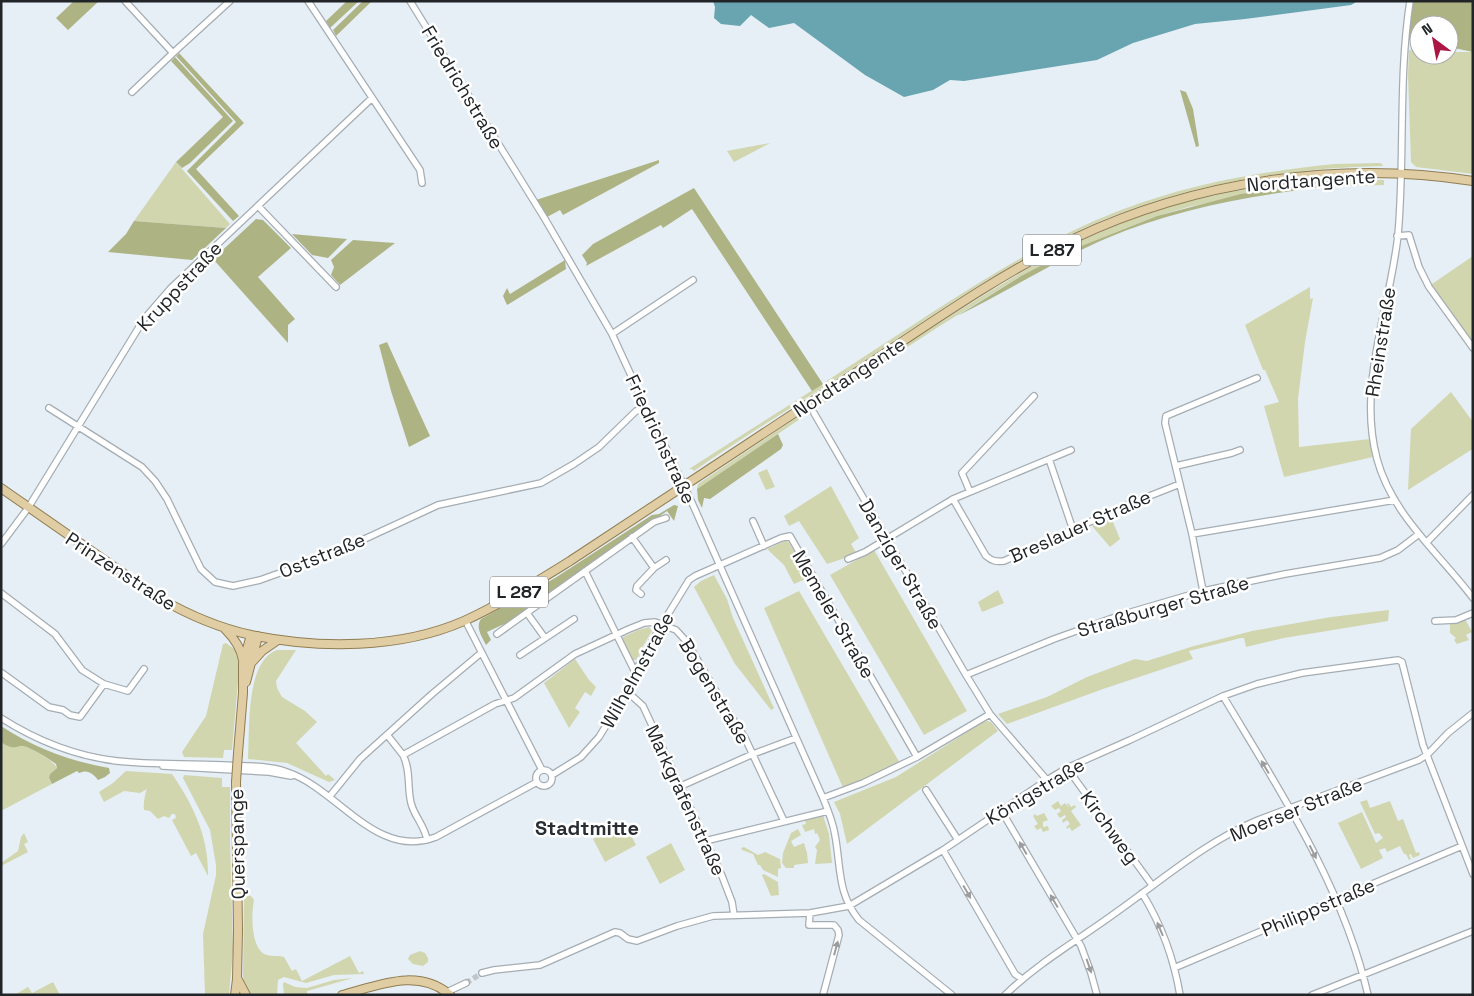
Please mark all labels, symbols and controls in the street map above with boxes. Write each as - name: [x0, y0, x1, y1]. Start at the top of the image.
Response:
- north arrow: [1409, 15, 1459, 65]
- text: N: [1418, 19, 1436, 39]
- street label: Friedrichstraße: [416, 21, 509, 154]
- street label: Nordtangente: [1246, 164, 1376, 197]
- road number: L 287: [1023, 234, 1081, 266]
- street label: Kruppstraße: [131, 236, 227, 337]
- street label: Rheinstraße: [1359, 285, 1401, 399]
- street label: Nordtangente: [788, 332, 910, 423]
- street label: Friedrichstraße: [620, 371, 701, 508]
- street label: Breslauer Straße: [1006, 484, 1155, 569]
- street label: Danziger Straße: [853, 495, 948, 634]
- street label: Prinzenstraße: [61, 526, 181, 616]
- street label: Oststraße: [275, 527, 369, 584]
- street label: Memeler Straße: [787, 545, 881, 683]
- street label: Straßburger Straße: [1074, 570, 1252, 643]
- road number: L 287: [490, 576, 548, 608]
- street label: Wilhelmstraße: [595, 608, 680, 733]
- street label: Bogenstraße: [673, 634, 756, 749]
- street label: Markgrafenstraße: [640, 721, 732, 880]
- street label: Königstraße: [981, 752, 1089, 831]
- one-way arrow: [1261, 760, 1270, 773]
- street label: Moerser Straße: [1226, 771, 1366, 847]
- street label: Kirchweg: [1075, 786, 1145, 869]
- street label: Querspange: [224, 788, 251, 900]
- district label: Stadtmitte: [535, 815, 639, 841]
- one-way arrow: [1019, 840, 1027, 855]
- one-way arrow: [1309, 844, 1317, 859]
- street label: Philippstraße: [1258, 872, 1379, 943]
- one-way arrow: [963, 886, 972, 899]
- one-way arrow: [1050, 894, 1059, 907]
- one-way arrow: [1156, 922, 1164, 936]
- one-way arrow: [832, 940, 840, 955]
- one-way arrow: [1086, 959, 1093, 974]

